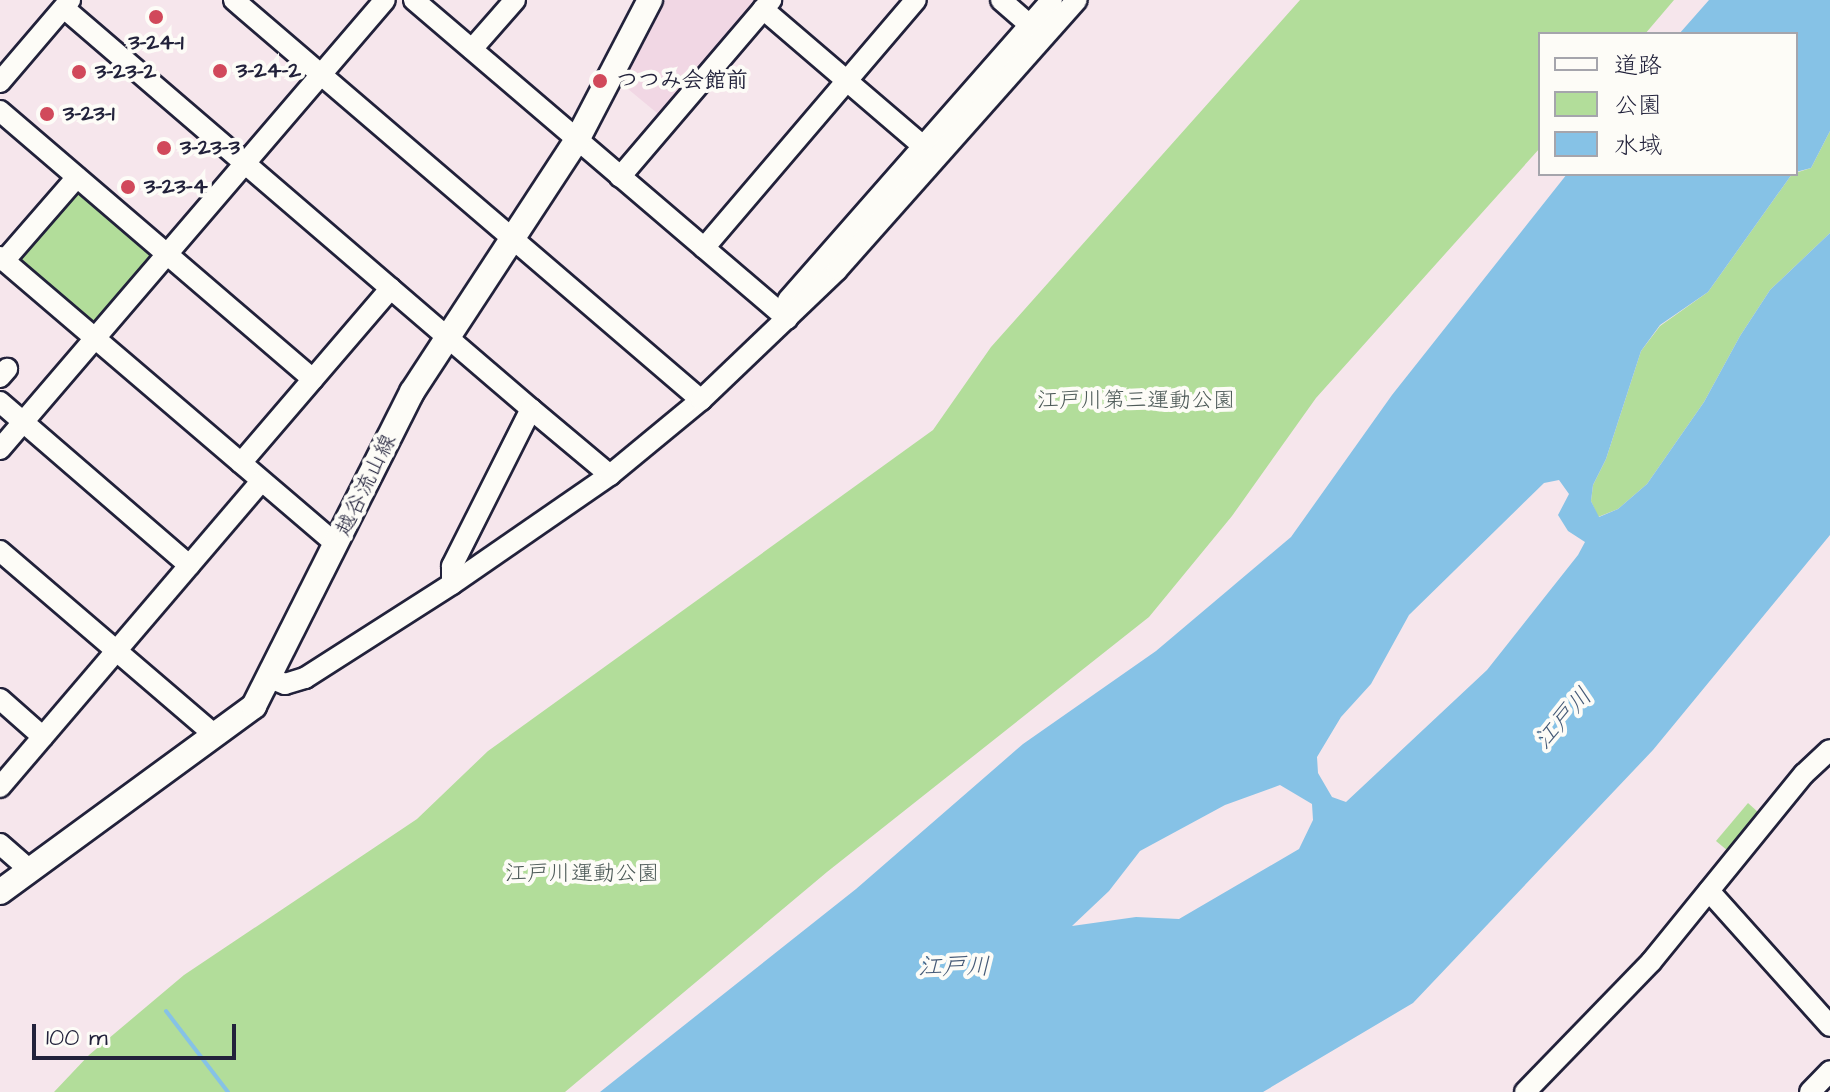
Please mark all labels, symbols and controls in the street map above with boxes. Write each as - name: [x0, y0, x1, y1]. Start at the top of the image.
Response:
- marker: 3-24-1: [147, 8, 165, 26]
- place label: 3-24-1: [128, 30, 184, 56]
- legend: [1538, 32, 1798, 176]
- text: 道路: [1614, 49, 1662, 83]
- place label: 3-24-2: [236, 58, 301, 84]
- place label: 3-23-2: [95, 59, 156, 85]
- marker: 3-24-2: [211, 62, 229, 80]
- marker: 3-23-2: [70, 63, 88, 81]
- place label: つつみ会館前: [616, 68, 748, 94]
- marker: つつみ会館前: [591, 72, 609, 90]
- text: 公園: [1614, 89, 1662, 123]
- place label: 3-23-1: [63, 101, 114, 127]
- marker: 3-23-1: [38, 105, 56, 123]
- text: 水域: [1614, 129, 1662, 163]
- place label: 3-23-3: [180, 135, 240, 161]
- marker: 3-23-3: [155, 139, 173, 157]
- place label: 3-23-4: [144, 174, 208, 200]
- marker: 3-23-4: [119, 178, 137, 196]
- park label: 江戸川第三運動公園: [1037, 388, 1235, 414]
- street label: 越谷流山線: [330, 430, 402, 540]
- water label: 江戸川: [1529, 683, 1599, 755]
- park label: 江戸川運動公園: [505, 861, 659, 887]
- water label: 江戸川: [918, 954, 990, 982]
- scale bar: [36, 1008, 240, 1058]
- text: 100 m: [46, 1021, 108, 1055]

